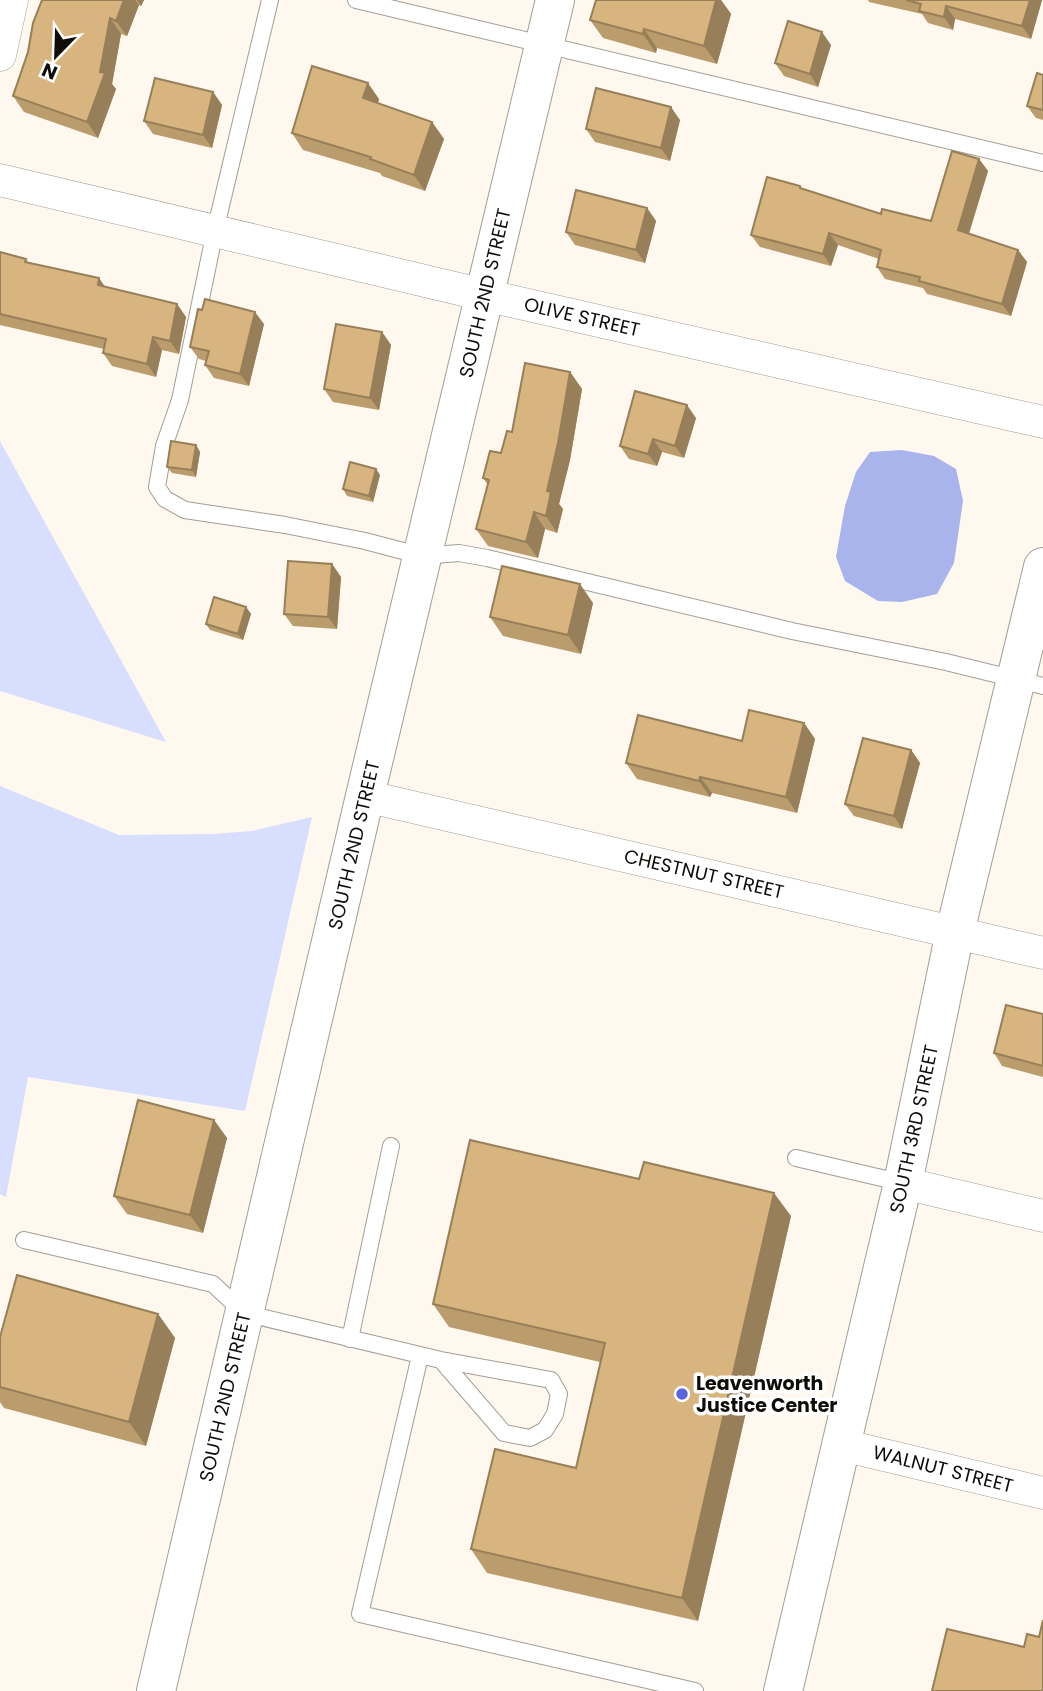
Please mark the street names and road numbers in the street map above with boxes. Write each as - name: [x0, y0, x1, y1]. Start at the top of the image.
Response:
- street label: SOUTH 2ND STREET: [452, 206, 518, 380]
- street label: OLIVE STREET: [521, 291, 643, 343]
- street label: SOUTH 2ND STREET: [321, 758, 387, 932]
- street label: CHESTNUT STREET: [621, 842, 787, 906]
- street label: SOUTH 3RD STREET: [883, 1042, 945, 1216]
- street label: SOUTH 2ND STREET: [192, 1310, 258, 1484]
- street label: WALNUT STREET: [870, 1438, 1016, 1500]

